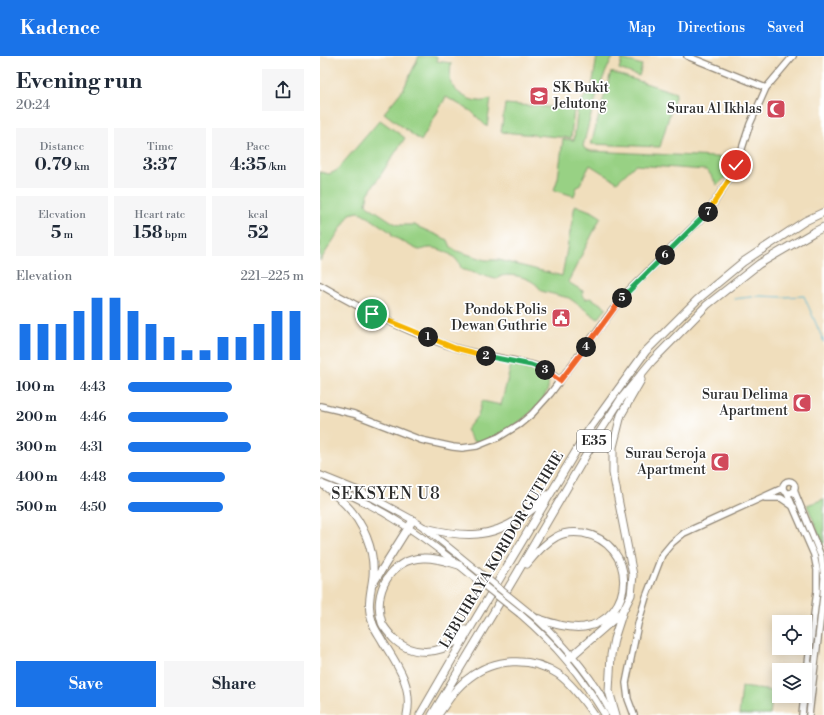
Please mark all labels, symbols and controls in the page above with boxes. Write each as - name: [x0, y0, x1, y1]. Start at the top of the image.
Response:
- text: Kadence: [20, 16, 100, 40]
- text: Map: [628, 19, 656, 37]
- text: Directions: [678, 19, 745, 37]
- text: Saved: [767, 19, 804, 37]
- text: Evening run: [16, 68, 142, 95]
- button: share: [262, 69, 304, 111]
- place label: SK Bukit Jelutong: [552, 79, 609, 113]
- school or university icon: SK Bukit Jelutong: [528, 85, 550, 107]
- text: 20:24: [16, 97, 50, 113]
- mosque icon: Surau Al Ikhlas: [765, 98, 787, 120]
- place label: Surau Al Ikhlas: [667, 100, 762, 118]
- text: Distance: [40, 140, 84, 154]
- text: Time: [147, 140, 173, 154]
- text: Pace: [246, 140, 270, 154]
- pin: [719, 148, 753, 182]
- text: 0.79: [34, 154, 72, 176]
- text: 3:37: [143, 154, 177, 176]
- text: 4:35: [230, 154, 267, 176]
- icon: check: [725, 154, 747, 176]
- text: km: [72, 160, 90, 174]
- text: /km: [267, 160, 286, 174]
- pin: 7: [698, 202, 718, 222]
- text: 7: [705, 205, 711, 219]
- text: Elevation: [38, 208, 86, 222]
- text: Heart rate: [135, 208, 185, 222]
- text: kcal: [248, 208, 268, 222]
- text: 5: [51, 222, 61, 244]
- text: 158: [133, 222, 163, 244]
- text: 52: [247, 222, 269, 244]
- text: m: [61, 228, 73, 242]
- text: bpm: [163, 228, 187, 242]
- pin: 6: [655, 245, 675, 265]
- text: 6: [662, 248, 668, 262]
- text: Elevation: [16, 268, 72, 284]
- text: 221–225 m: [240, 268, 304, 284]
- pin: 5: [612, 288, 632, 308]
- text: 5: [619, 291, 625, 305]
- pin: [355, 297, 389, 331]
- place label: Pondok Polis Dewan Guthrie: [451, 301, 547, 335]
- icon: arrive: [361, 303, 383, 325]
- public building icon: Pondok Polis Dewan Guthrie: [550, 307, 572, 329]
- pin: 1: [418, 327, 438, 347]
- text: 1: [425, 330, 431, 344]
- pin: 4: [576, 337, 596, 357]
- text: 4: [582, 340, 590, 354]
- pin: 2: [476, 346, 496, 366]
- text: 2: [483, 349, 489, 363]
- pin: 3: [535, 360, 555, 380]
- text: 3: [542, 363, 548, 377]
- text: 100 m: [16, 379, 55, 395]
- text: 4:43: [80, 379, 106, 395]
- place label: Surau Delima Apartment: [702, 386, 789, 420]
- mosque icon: Surau Delima Apartment: [791, 392, 813, 414]
- text: 200 m: [16, 409, 57, 425]
- text: 4:46: [80, 409, 106, 425]
- road number: E35: [577, 430, 611, 452]
- text: 300 m: [16, 439, 57, 455]
- text: 4:31: [80, 439, 103, 455]
- place label: Surau Seroja Apartment: [625, 445, 707, 479]
- street label: LEBUHRAYA KORIDOR GUTHRIE: [436, 448, 568, 652]
- mosque icon: Surau Seroja Apartment: [709, 451, 731, 473]
- text: 400 m: [16, 469, 58, 485]
- text: 4:48: [80, 469, 106, 485]
- district label: SEKSYEN U8: [331, 484, 441, 504]
- text: 500 m: [16, 499, 57, 515]
- text: 4:50: [80, 499, 106, 515]
- map controls: [772, 615, 812, 703]
- button: locate: [772, 615, 812, 655]
- button: Save: [16, 661, 156, 707]
- button: Share: [164, 661, 304, 707]
- button: layers: [772, 663, 812, 703]

